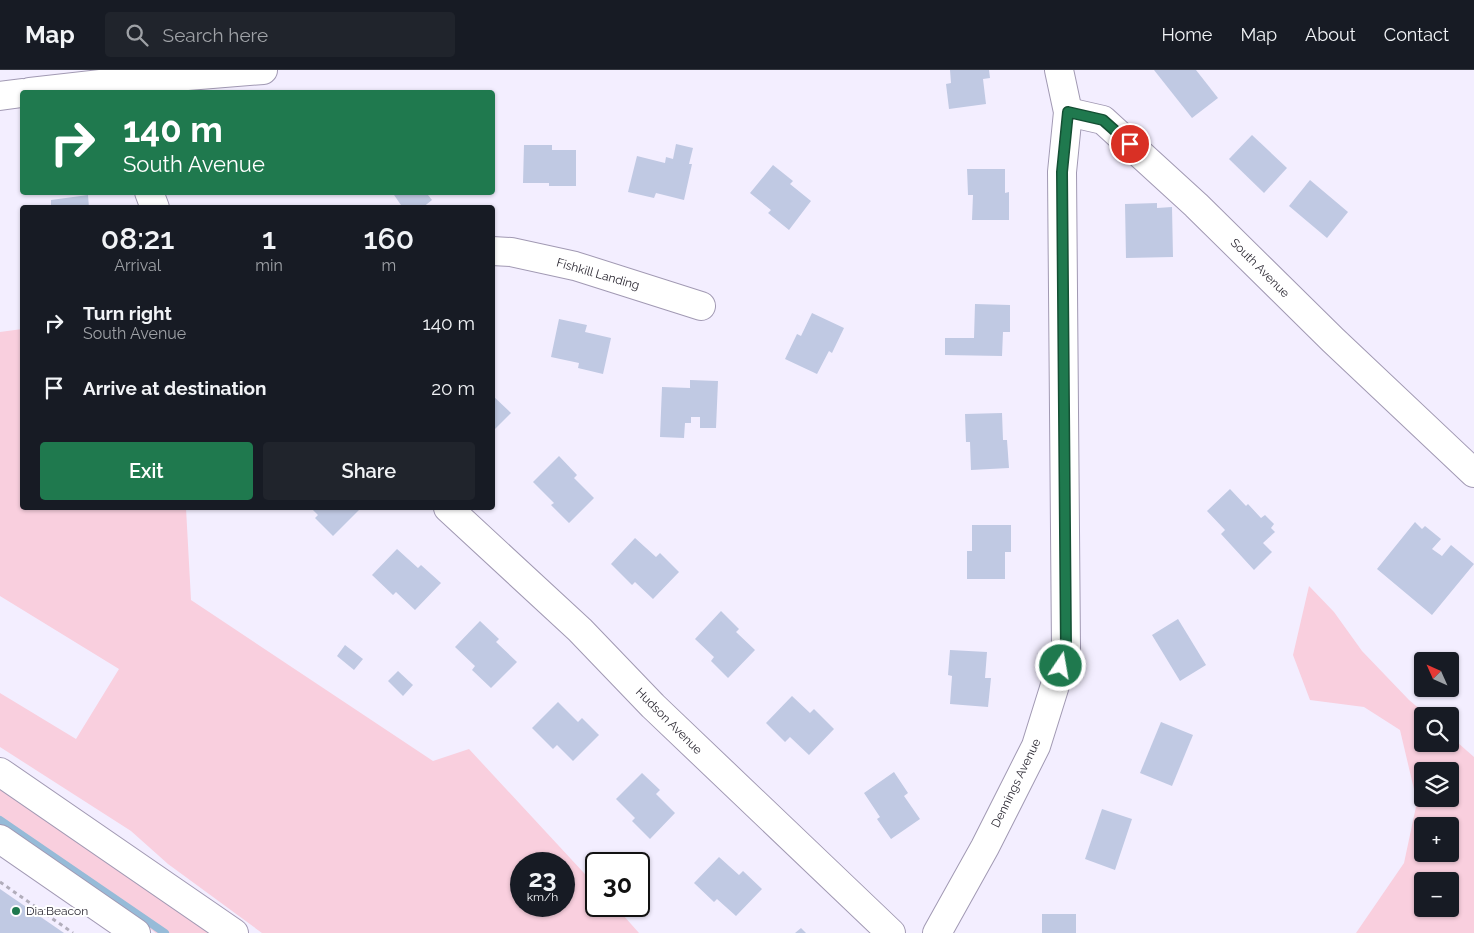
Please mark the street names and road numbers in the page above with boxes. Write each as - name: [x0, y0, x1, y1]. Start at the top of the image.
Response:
- street label: South Avenue: [1228, 236, 1292, 300]
- street label: Fishkill Landing: [555, 255, 641, 293]
- street label: Hudson Avenue: [633, 685, 705, 757]
- street label: Dennings Avenue: [988, 736, 1044, 830]

